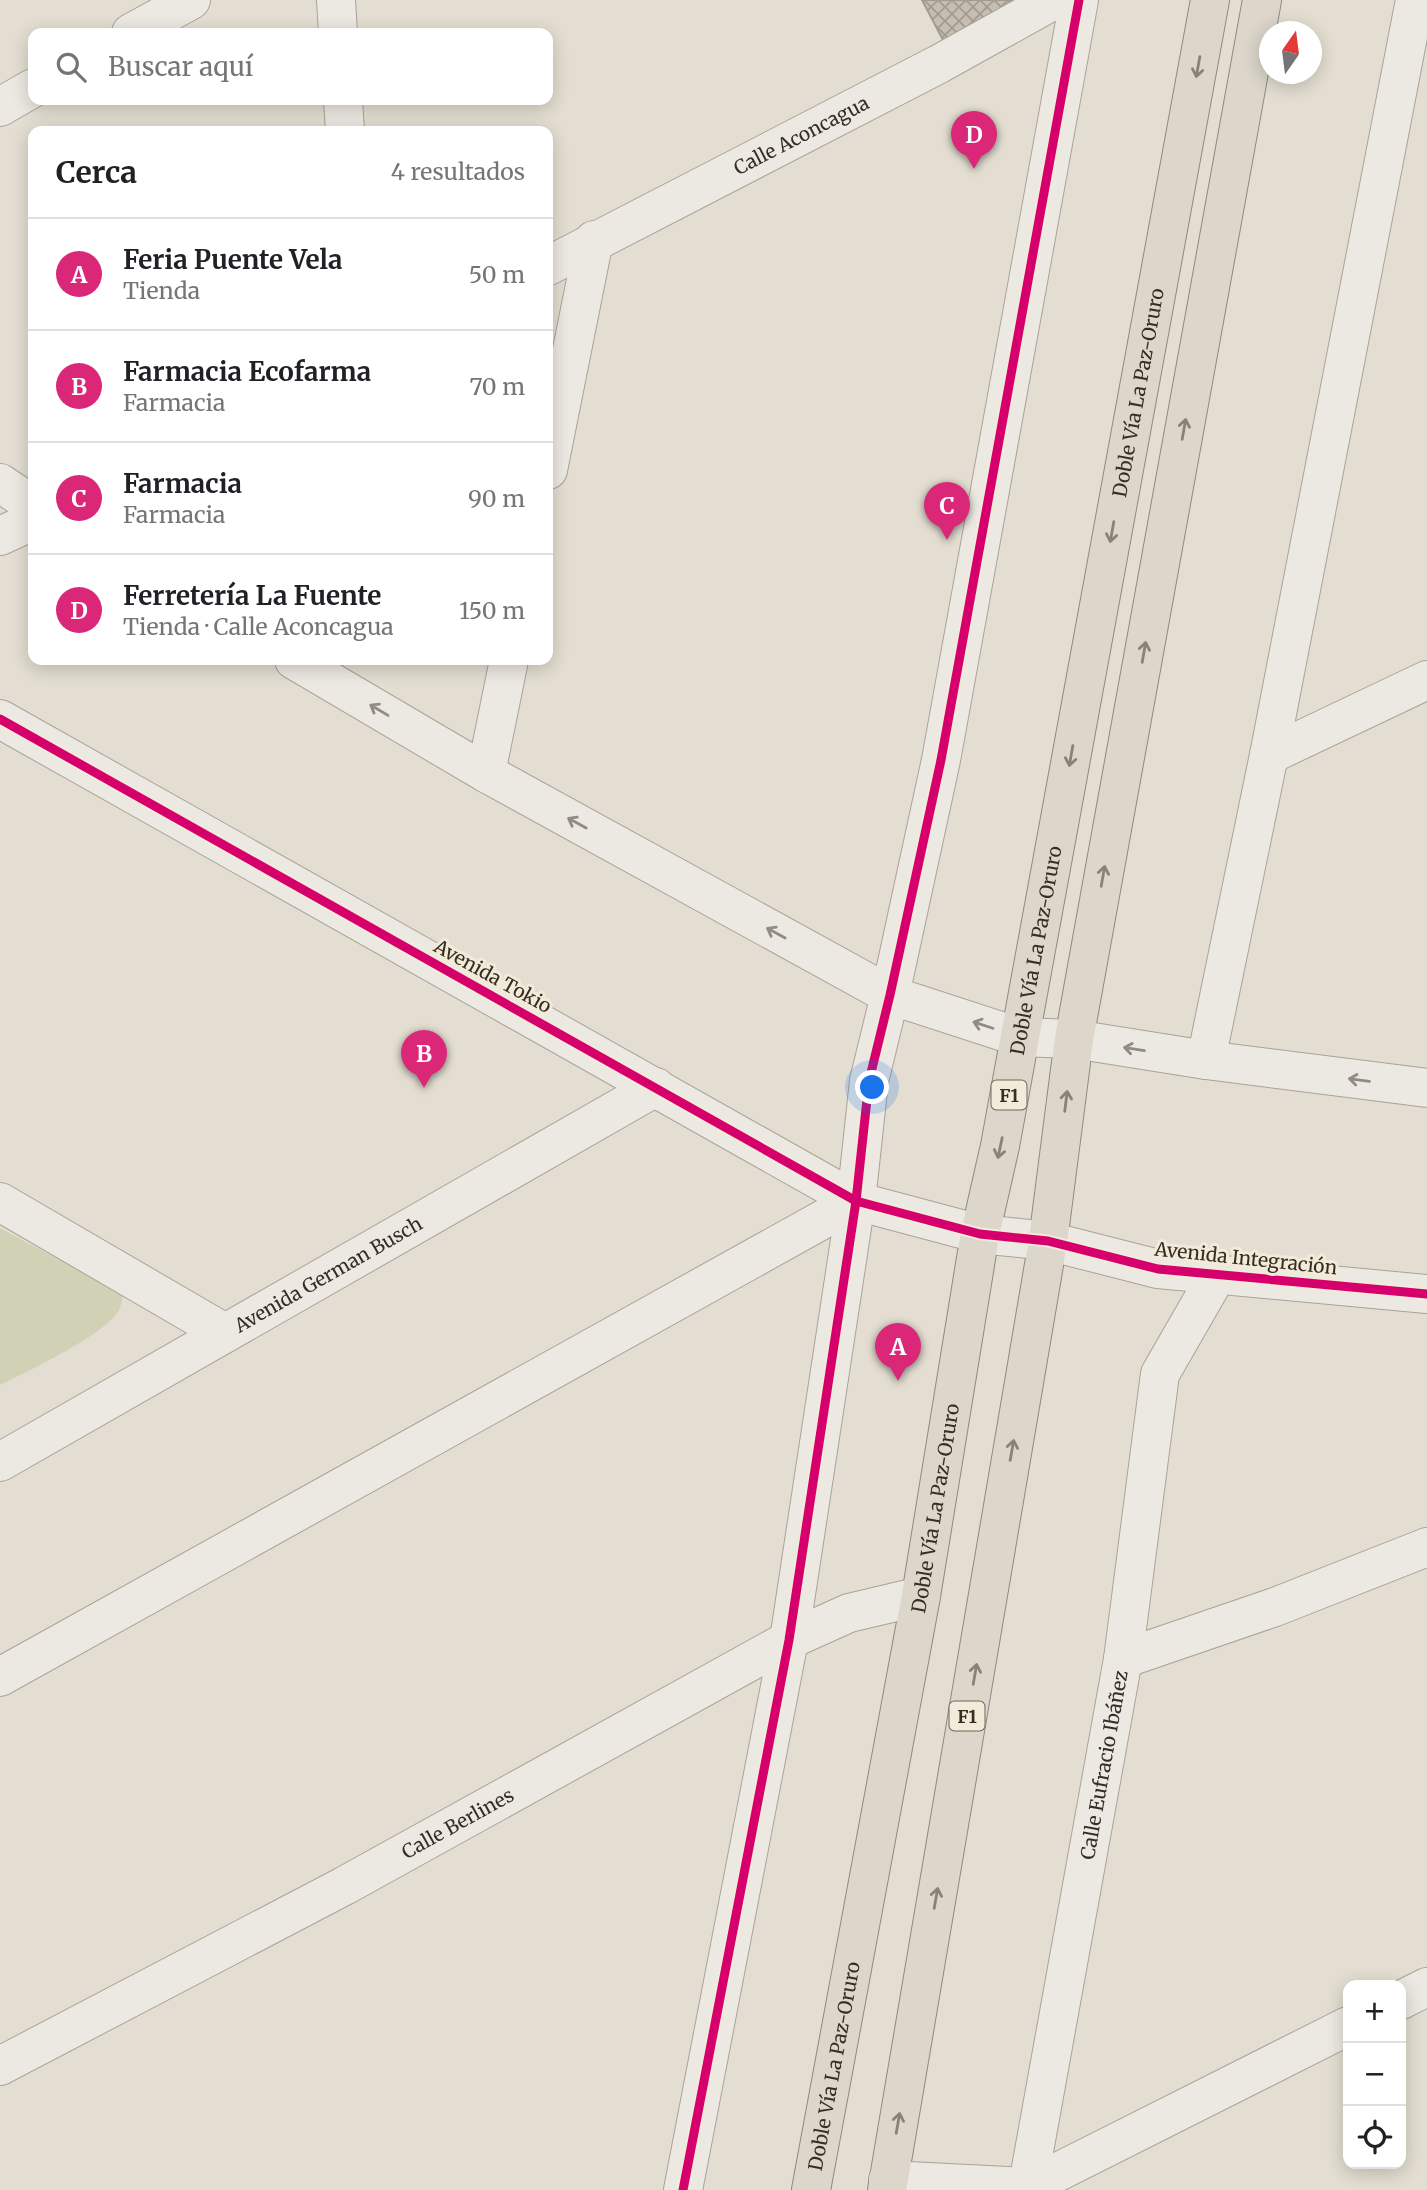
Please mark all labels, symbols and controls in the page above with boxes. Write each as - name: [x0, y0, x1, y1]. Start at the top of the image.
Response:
- north arrow: [1259, 21, 1322, 84]
- search box: [28, 28, 553, 105]
- icon: search: [52, 48, 90, 86]
- text: Buscar aquí: [108, 50, 253, 83]
- one-way arrow: [1191, 55, 1204, 78]
- street label: Calle Aconcagua: [730, 90, 873, 180]
- pin: D: [951, 111, 997, 169]
- text: Cerca: [56, 153, 137, 191]
- text: 4 resultados: [391, 157, 525, 186]
- text: Feria Puente Vela: [123, 243, 342, 276]
- text: A: [71, 260, 87, 289]
- text: 50 m: [469, 260, 525, 289]
- text: Tienda: [123, 276, 200, 305]
- street label: Doble Vía La Paz-Oruro: [1107, 286, 1169, 499]
- text: Farmacia Ecofarma: [123, 355, 371, 388]
- text: B: [71, 372, 87, 401]
- text: 70 m: [469, 372, 525, 401]
- text: Farmacia: [123, 388, 225, 417]
- one-way arrow: [1178, 418, 1191, 440]
- text: Farmacia: [123, 467, 242, 500]
- pin: C: [924, 482, 970, 540]
- text: C: [71, 484, 87, 513]
- text: 90 m: [468, 484, 525, 513]
- text: Farmacia: [123, 500, 225, 529]
- one-way arrow: [1105, 520, 1119, 543]
- text: Ferretería La Fuente: [123, 579, 381, 612]
- text: D: [70, 596, 88, 625]
- text: 150 m: [459, 596, 525, 625]
- text: Tienda · Calle Aconcagua: [123, 612, 394, 641]
- one-way arrow: [1138, 641, 1151, 664]
- one-way arrow: [370, 703, 390, 717]
- one-way arrow: [1064, 744, 1078, 767]
- one-way arrow: [567, 816, 587, 830]
- street label: Doble Vía La Paz-Oruro: [1005, 844, 1067, 1057]
- one-way arrow: [1097, 865, 1110, 888]
- one-way arrow: [766, 925, 787, 939]
- street label: Avenida Tokio: [429, 933, 556, 1018]
- one-way arrow: [972, 1018, 994, 1030]
- pin: B: [401, 1030, 447, 1088]
- one-way arrow: [1123, 1042, 1146, 1055]
- your location: [855, 1070, 889, 1104]
- one-way arrow: [1348, 1073, 1371, 1086]
- road number: F1: [992, 1080, 1026, 1110]
- one-way arrow: [1059, 1090, 1072, 1112]
- one-way arrow: [992, 1136, 1006, 1159]
- street label: Avenida German Busch: [229, 1211, 427, 1338]
- street label: Avenida Integración: [1153, 1236, 1339, 1280]
- pin: A: [875, 1323, 921, 1381]
- street label: Doble Vía La Paz-Oruro: [906, 1402, 964, 1615]
- one-way arrow: [1006, 1439, 1019, 1462]
- one-way arrow: [968, 1663, 982, 1686]
- street label: Calle Eufracio Ibáñez: [1075, 1668, 1133, 1861]
- road number: F1: [950, 1702, 984, 1730]
- street label: Calle Berlines: [397, 1783, 518, 1864]
- one-way arrow: [930, 1888, 943, 1910]
- street label: Doble Vía La Paz-Oruro: [803, 1960, 865, 2173]
- map controls: [1343, 1980, 1406, 2169]
- button: +: [1343, 1980, 1406, 2043]
- button: −: [1343, 2043, 1406, 2106]
- button: locate: [1343, 2106, 1406, 2169]
- one-way arrow: [892, 2112, 905, 2135]

